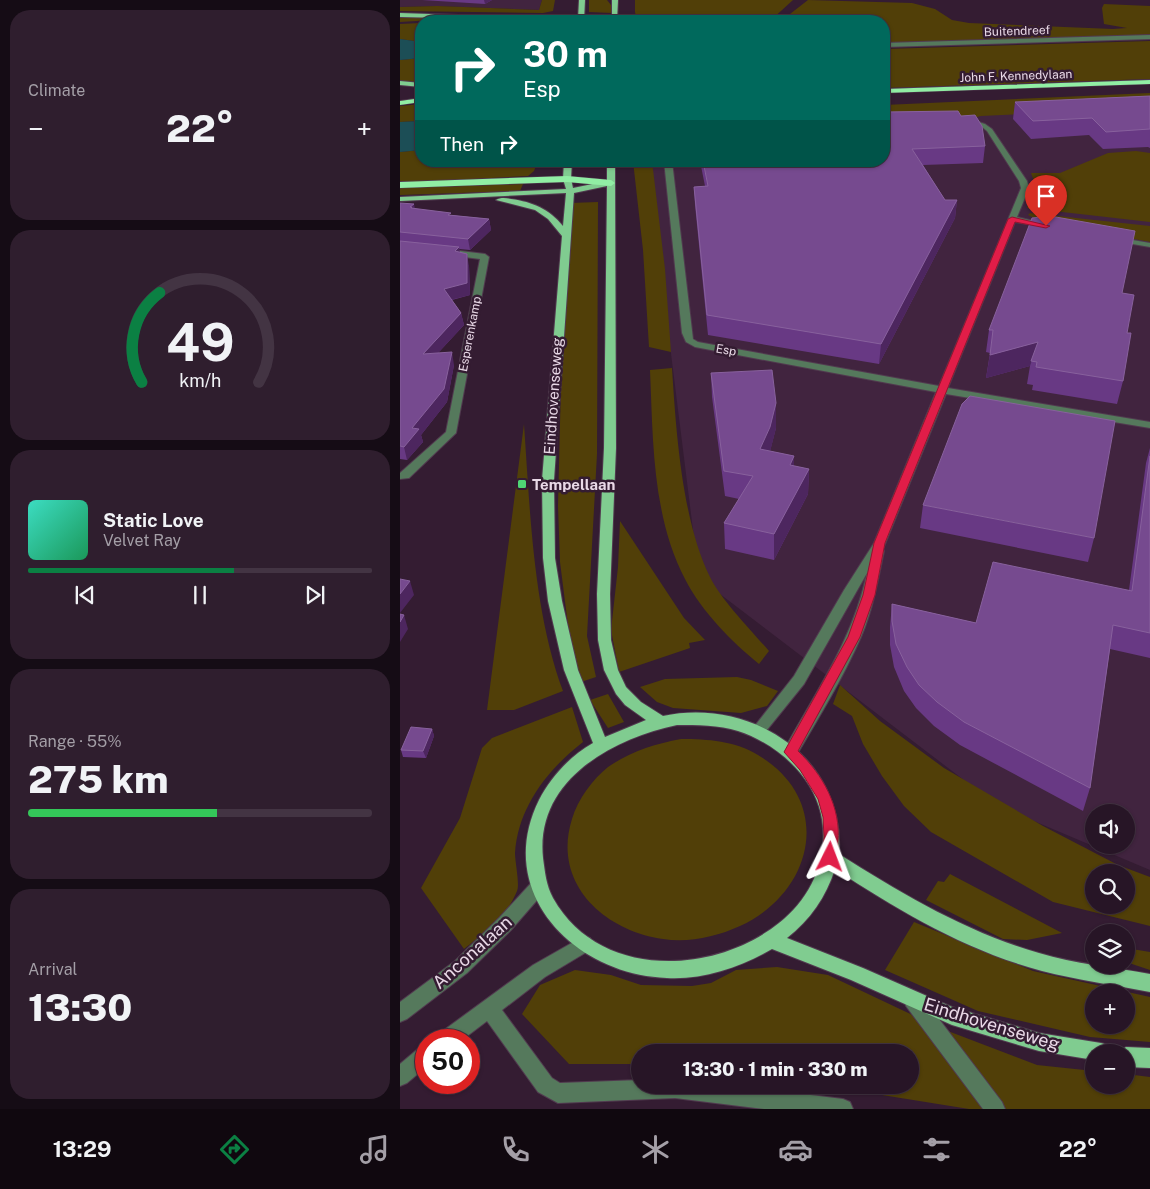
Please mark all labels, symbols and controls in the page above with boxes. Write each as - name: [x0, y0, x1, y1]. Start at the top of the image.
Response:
- street label: Buitendreef: [984, 23, 1051, 39]
- text: 30 m: [523, 34, 608, 75]
- icon: right: [440, 35, 505, 100]
- street label: John F. Kennedylaan: [959, 67, 1073, 85]
- text: Esp: [523, 76, 561, 102]
- text: Climate: [28, 81, 85, 100]
- text: 22°: [166, 106, 234, 151]
- text: −: [28, 112, 44, 145]
- text: +: [356, 112, 372, 145]
- icon: right: [494, 130, 522, 158]
- text: Then: [440, 133, 484, 155]
- pin: [1025, 175, 1067, 226]
- icon: arrive: [1032, 182, 1060, 210]
- street label: Esperenkamp: [456, 295, 484, 373]
- text: 49: [166, 312, 234, 373]
- street label: Eindhovenseweg: [540, 337, 566, 455]
- street label: Esp: [715, 341, 737, 359]
- text: km/h: [179, 370, 221, 391]
- place label: Tempellaan: [532, 476, 615, 493]
- marker: Tempellaan: [516, 478, 528, 490]
- text: Static Love: [103, 509, 204, 531]
- text: Velvet Ray: [103, 531, 181, 550]
- icon: previous: [71, 581, 99, 609]
- icon: pause: [186, 581, 214, 609]
- icon: next: [301, 581, 329, 609]
- text: Range · 55%: [28, 732, 122, 751]
- text: 275 km: [28, 757, 168, 802]
- map controls: [1085, 804, 1135, 1094]
- button: sound: [1085, 804, 1135, 854]
- position arrow: [803, 830, 855, 882]
- button: search: [1085, 864, 1135, 914]
- street label: Anconalaan: [428, 911, 516, 993]
- button: layers: [1085, 924, 1135, 974]
- text: Arrival: [28, 960, 77, 979]
- button: +: [1085, 984, 1135, 1034]
- text: 13:30: [28, 985, 132, 1030]
- street label: Eindhovenseweg: [922, 993, 1062, 1055]
- speed limit sign: 50: [415, 1029, 480, 1094]
- button: −: [1085, 1044, 1135, 1094]
- text: 13:30 · 1 min · 330 m: [682, 1058, 868, 1080]
- icon: directions: [217, 1132, 252, 1167]
- icon: music: [357, 1132, 392, 1167]
- icon: phone: [498, 1132, 533, 1167]
- icon: climate: [638, 1132, 673, 1167]
- icon: car: [778, 1132, 813, 1167]
- icon: filters: [919, 1132, 954, 1167]
- text: 13:29: [53, 1136, 112, 1162]
- text: 22°: [1059, 1136, 1097, 1162]

